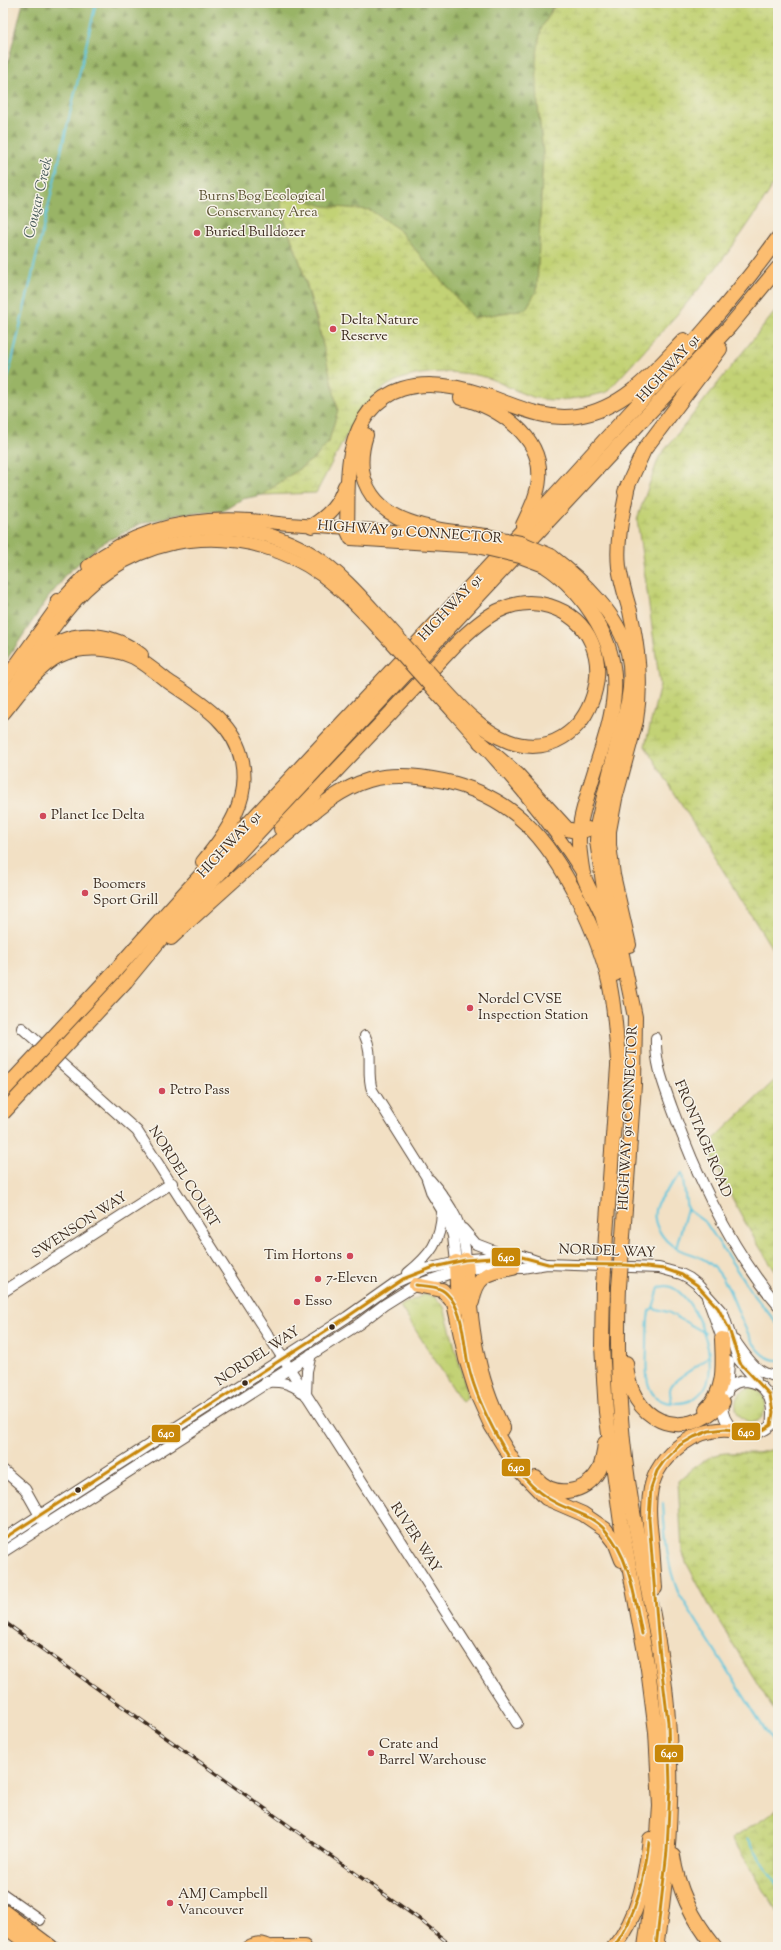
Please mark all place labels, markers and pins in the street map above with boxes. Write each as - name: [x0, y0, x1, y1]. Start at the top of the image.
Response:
- place label: Buried Bulldozer: [205, 223, 306, 243]
- marker: Buried Bulldozer: [192, 228, 202, 238]
- place label: Delta Nature Reserve: [341, 311, 419, 347]
- marker: Delta Nature Reserve: [328, 324, 338, 334]
- place label: Planet Ice Delta: [51, 806, 145, 826]
- marker: Planet Ice Delta: [38, 811, 48, 821]
- place label: Boomers Sport Grill: [93, 875, 158, 911]
- marker: Boomers Sport Grill: [80, 888, 90, 898]
- place label: Nordel CVSE Inspection Station: [478, 990, 589, 1026]
- marker: Nordel CVSE Inspection Station: [465, 1003, 475, 1013]
- place label: Petro Pass: [170, 1081, 230, 1101]
- marker: Petro Pass: [157, 1086, 167, 1096]
- place label: Tim Hortons: [264, 1246, 342, 1266]
- marker: Tim Hortons: [345, 1251, 355, 1261]
- place label: 7-Eleven: [326, 1269, 378, 1289]
- marker: 7-Eleven: [313, 1274, 323, 1284]
- place label: Esso: [305, 1292, 332, 1312]
- marker: Esso: [292, 1297, 302, 1307]
- unlabelled marker: [327, 1322, 337, 1332]
- unlabelled marker: [240, 1378, 250, 1388]
- unlabelled marker: [73, 1485, 83, 1495]
- place label: Crate and Barrel Warehouse: [379, 1735, 486, 1771]
- marker: Crate and Barrel Warehouse: [366, 1748, 376, 1758]
- place label: AMJ Campbell Vancouver: [178, 1885, 268, 1921]
- marker: AMJ Campbell Vancouver: [165, 1898, 175, 1908]

